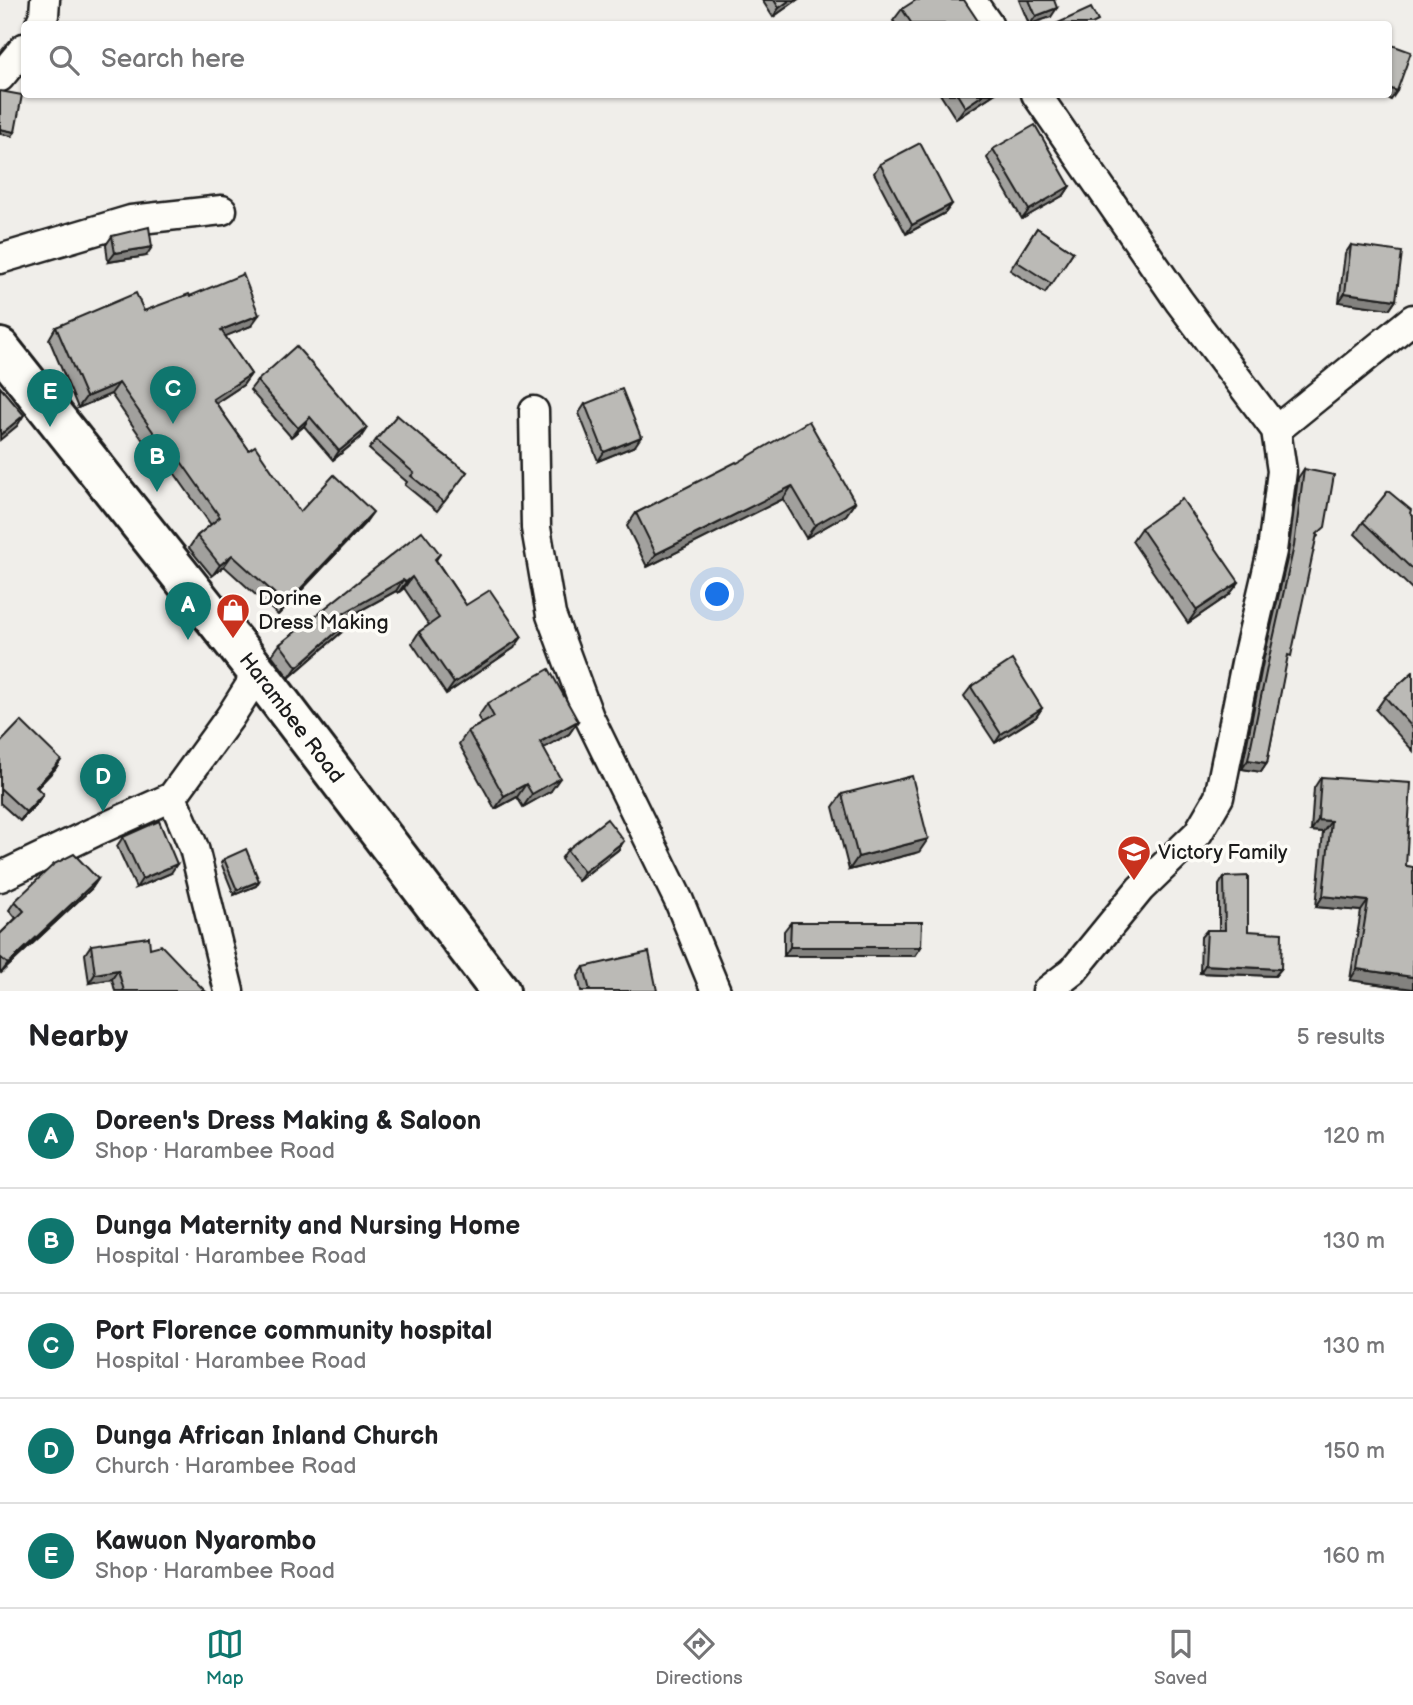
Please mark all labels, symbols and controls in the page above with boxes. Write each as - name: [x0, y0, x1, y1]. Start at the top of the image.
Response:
- search box: [21, 21, 1392, 98]
- icon: search: [45, 41, 83, 79]
- text: Search here: [101, 44, 245, 75]
- pin: C: [150, 366, 196, 424]
- pin: E: [27, 369, 73, 427]
- pin: B: [134, 434, 180, 492]
- your location: [700, 577, 734, 611]
- pin: A: [165, 582, 211, 640]
- place label: Dorine Dress Making: [258, 586, 389, 635]
- shop icon: Dorine Dress Making: [214, 591, 252, 640]
- street label: Harambee Road: [234, 648, 349, 788]
- pin: D: [80, 754, 126, 812]
- school or university icon: Victory Family: [1115, 833, 1153, 882]
- place label: Victory Family: [1158, 840, 1288, 865]
- text: Nearby: [28, 1019, 128, 1055]
- text: 5 results: [1297, 1023, 1385, 1051]
- text: Doreen's Dress Making & Saloon: [95, 1106, 481, 1137]
- text: A: [44, 1122, 58, 1150]
- text: 120 m: [1324, 1122, 1385, 1150]
- text: Shop · Harambee Road: [95, 1137, 335, 1165]
- text: Dunga Maternity and Nursing Home: [95, 1211, 520, 1242]
- text: B: [43, 1227, 59, 1255]
- text: 130 m: [1323, 1227, 1385, 1255]
- text: Hospital · Harambee Road: [95, 1242, 366, 1270]
- text: Port Florence community hospital: [95, 1316, 492, 1347]
- text: C: [43, 1332, 59, 1360]
- text: 130 m: [1323, 1332, 1385, 1360]
- text: Hospital · Harambee Road: [95, 1347, 366, 1375]
- text: Dunga African Inland Church: [95, 1421, 439, 1452]
- text: D: [43, 1437, 59, 1465]
- text: 150 m: [1324, 1437, 1385, 1465]
- text: Church · Harambee Road: [95, 1452, 357, 1480]
- text: Kawuon Nyarombo: [95, 1526, 316, 1557]
- text: E: [44, 1542, 58, 1570]
- text: 160 m: [1323, 1542, 1385, 1570]
- text: Shop · Harambee Road: [95, 1557, 335, 1585]
- tab: Map: [206, 1625, 244, 1690]
- tab: Directions: [655, 1625, 743, 1690]
- tab: Saved: [1154, 1625, 1207, 1690]

